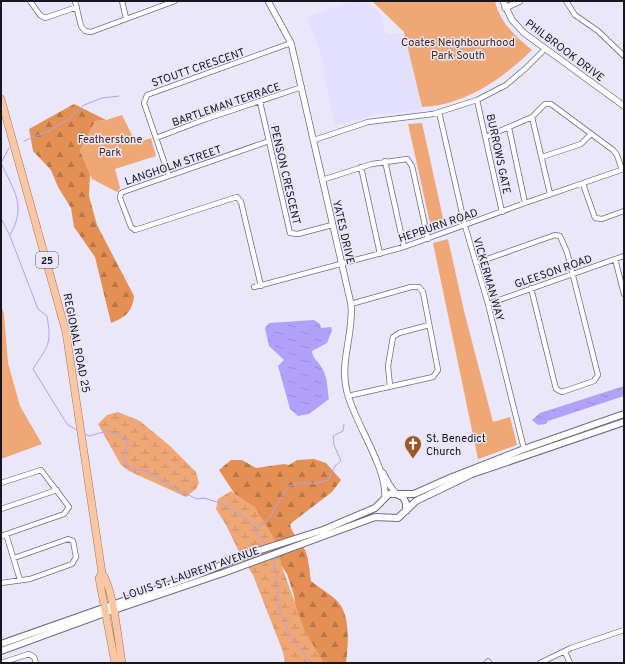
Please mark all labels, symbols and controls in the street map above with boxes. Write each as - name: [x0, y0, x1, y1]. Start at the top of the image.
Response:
- street label: PHILBROOK DRIVE: [522, 16, 607, 85]
- park label: Coates Neighbourhood Park South: [401, 36, 515, 63]
- street label: STOUTT CRESCENT: [150, 45, 247, 91]
- street label: BARTLEMAN TERRACE: [170, 80, 282, 130]
- street label: BURROWS GATE: [483, 113, 513, 196]
- street label: PENSON CRESCENT: [267, 124, 303, 226]
- park label: Featherstone Park: [78, 133, 142, 160]
- street label: LANGHOLM STREET: [123, 143, 224, 189]
- street label: YATES DRIVE: [329, 199, 357, 266]
- street label: HEPBURN ROAD: [397, 206, 480, 246]
- street label: VICKERMAN WAY: [469, 236, 507, 323]
- road number: 25: [36, 252, 58, 268]
- street label: GLEESON ROAD: [513, 252, 594, 292]
- street label: REGIONAL ROAD 25: [59, 292, 93, 394]
- place label: St. Benedict Church: [426, 432, 486, 459]
- church icon: St. Benedict Church: [403, 434, 423, 459]
- street label: LOUIS ST. LAURENT AVENUE: [121, 544, 261, 604]

